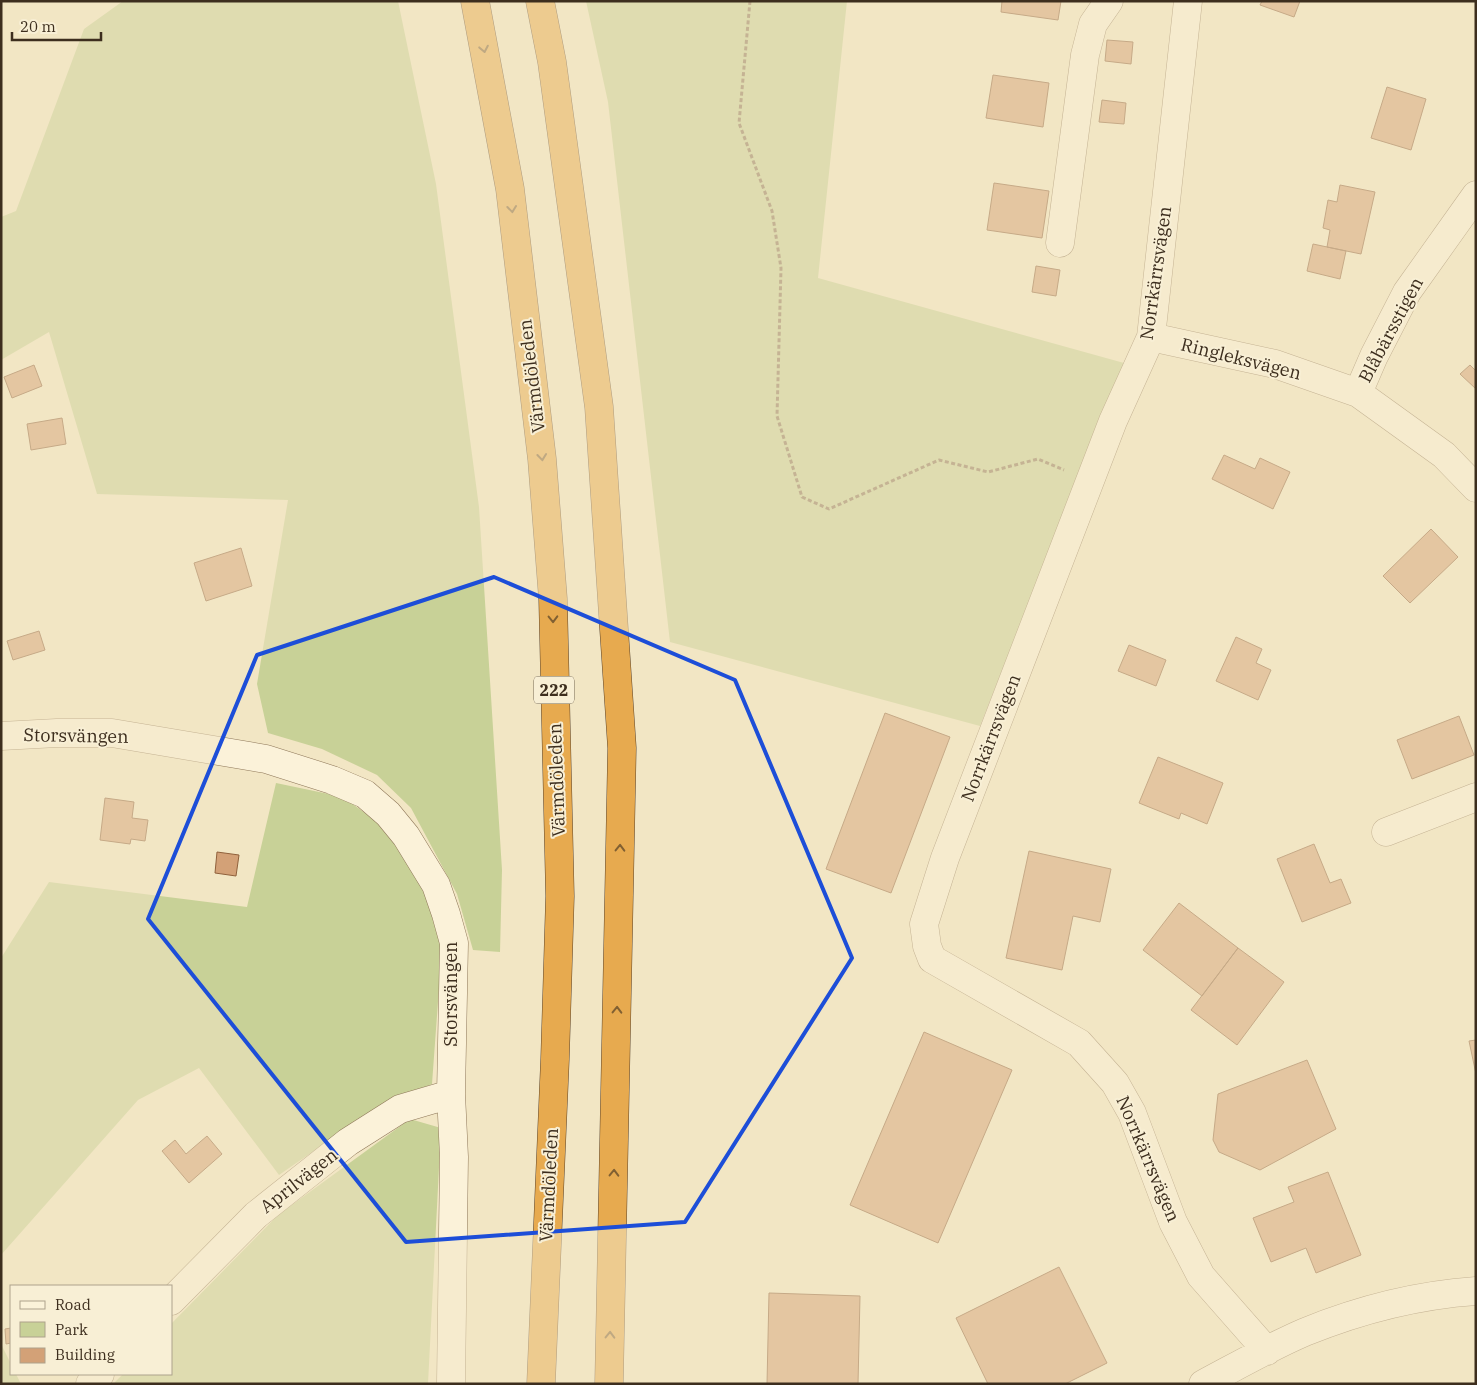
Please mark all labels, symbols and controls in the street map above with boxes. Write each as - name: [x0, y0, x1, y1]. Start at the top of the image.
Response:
- scale bar: [12, 10, 101, 42]
- text: 20 m: [20, 17, 56, 36]
- one-way arrow: [478, 45, 488, 54]
- one-way arrow: [506, 205, 517, 213]
- street label: Norrkärrsvägen: [1135, 205, 1176, 341]
- street label: Blåbärsstigen: [1353, 273, 1428, 386]
- street label: Värmdöleden: [513, 318, 550, 434]
- street label: Ringleksvägen: [1179, 332, 1304, 385]
- one-way arrow: [536, 454, 547, 462]
- one-way arrow: [548, 616, 558, 624]
- street label: Norrkärrsvägen: [956, 671, 1025, 805]
- road number: 222: [534, 676, 574, 704]
- street label: Storsvängen: [23, 723, 129, 748]
- street label: Värmdöleden: [543, 723, 570, 837]
- one-way arrow: [615, 843, 625, 851]
- street label: Storsvängen: [439, 941, 462, 1047]
- one-way arrow: [612, 1006, 622, 1014]
- street label: Norrkärrsvägen: [1112, 1092, 1185, 1225]
- street label: Värmdöleden: [534, 1127, 563, 1243]
- street label: Aprilvägen: [255, 1143, 342, 1218]
- one-way arrow: [609, 1168, 619, 1176]
- legend: [10, 1285, 172, 1375]
- text: Road: [55, 1295, 91, 1314]
- text: Park: [55, 1320, 88, 1339]
- one-way arrow: [605, 1331, 615, 1338]
- text: Building: [55, 1345, 115, 1364]

